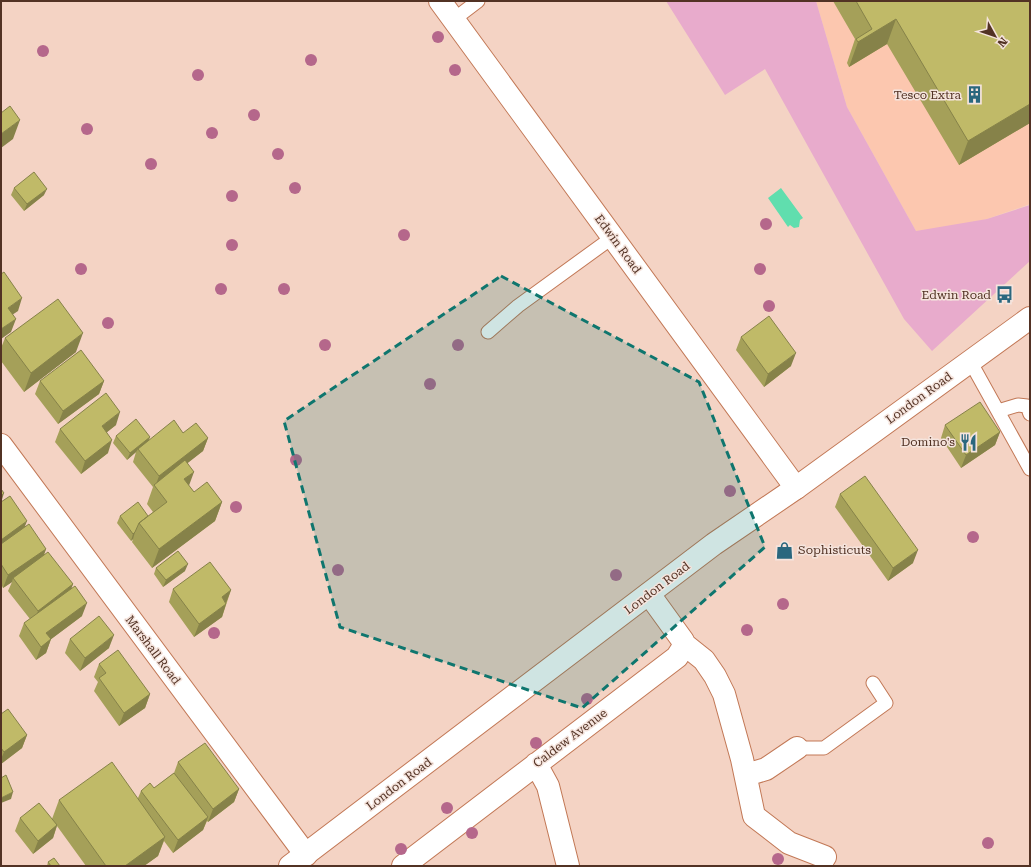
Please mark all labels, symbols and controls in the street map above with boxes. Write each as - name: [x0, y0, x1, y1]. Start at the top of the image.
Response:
- north arrow: [975, 16, 1015, 56]
- text: N: [994, 35, 1010, 50]
- building icon: Tesco Extra: [964, 85, 984, 105]
- place label: Tesco Extra: [894, 88, 961, 102]
- street label: Edwin Road: [592, 212, 644, 276]
- bus stop icon: Edwin Road: [994, 285, 1014, 305]
- place label: Edwin Road: [922, 288, 991, 302]
- street label: London Road: [883, 369, 955, 427]
- restaurant icon: Domino's: [958, 432, 978, 452]
- place label: Domino's: [901, 435, 955, 449]
- shop icon: Sophisticuts: [775, 540, 795, 560]
- place label: Sophisticuts: [798, 543, 871, 557]
- street label: London Road: [622, 559, 693, 617]
- street label: Marshall Road: [123, 613, 184, 687]
- street label: Caldew Avenue: [530, 705, 610, 770]
- street label: London Road: [364, 755, 435, 813]

